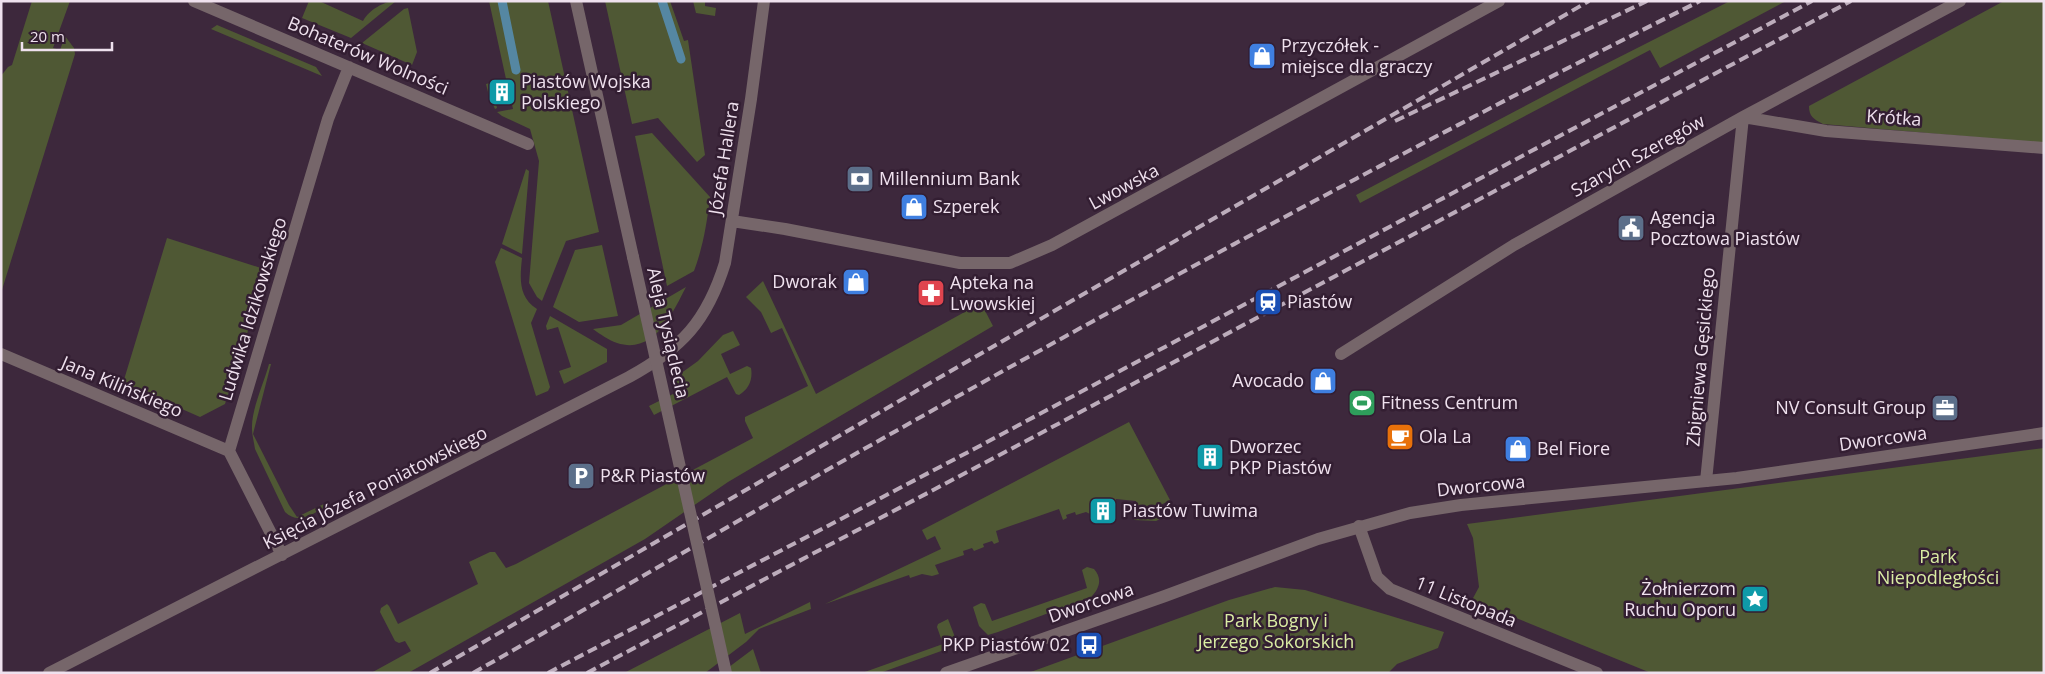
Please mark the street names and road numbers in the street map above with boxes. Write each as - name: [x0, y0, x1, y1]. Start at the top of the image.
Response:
- street label: Bohaterów Wolności: [284, 10, 452, 100]
- street label: Józefa Hallera: [702, 99, 744, 218]
- street label: Krótka: [1866, 103, 1922, 131]
- street label: Szarych Szeregów: [1566, 108, 1709, 202]
- street label: Lwowska: [1084, 158, 1163, 215]
- street label: Ludwika Idzikowskiego: [213, 214, 291, 403]
- street label: Aleja Tysiąclecia: [642, 265, 696, 401]
- street label: Zbigniewa Gęsickiego: [1680, 266, 1720, 447]
- street label: Jana Kilińskiego: [56, 349, 187, 422]
- street label: Księcia Józefa Poniatowskiego: [258, 420, 491, 554]
- street label: Dworcowa: [1837, 420, 1928, 456]
- street label: Dworcowa: [1436, 468, 1526, 502]
- street label: 11 Listopada: [1412, 570, 1521, 632]
- street label: Dworcowa: [1045, 576, 1136, 628]

